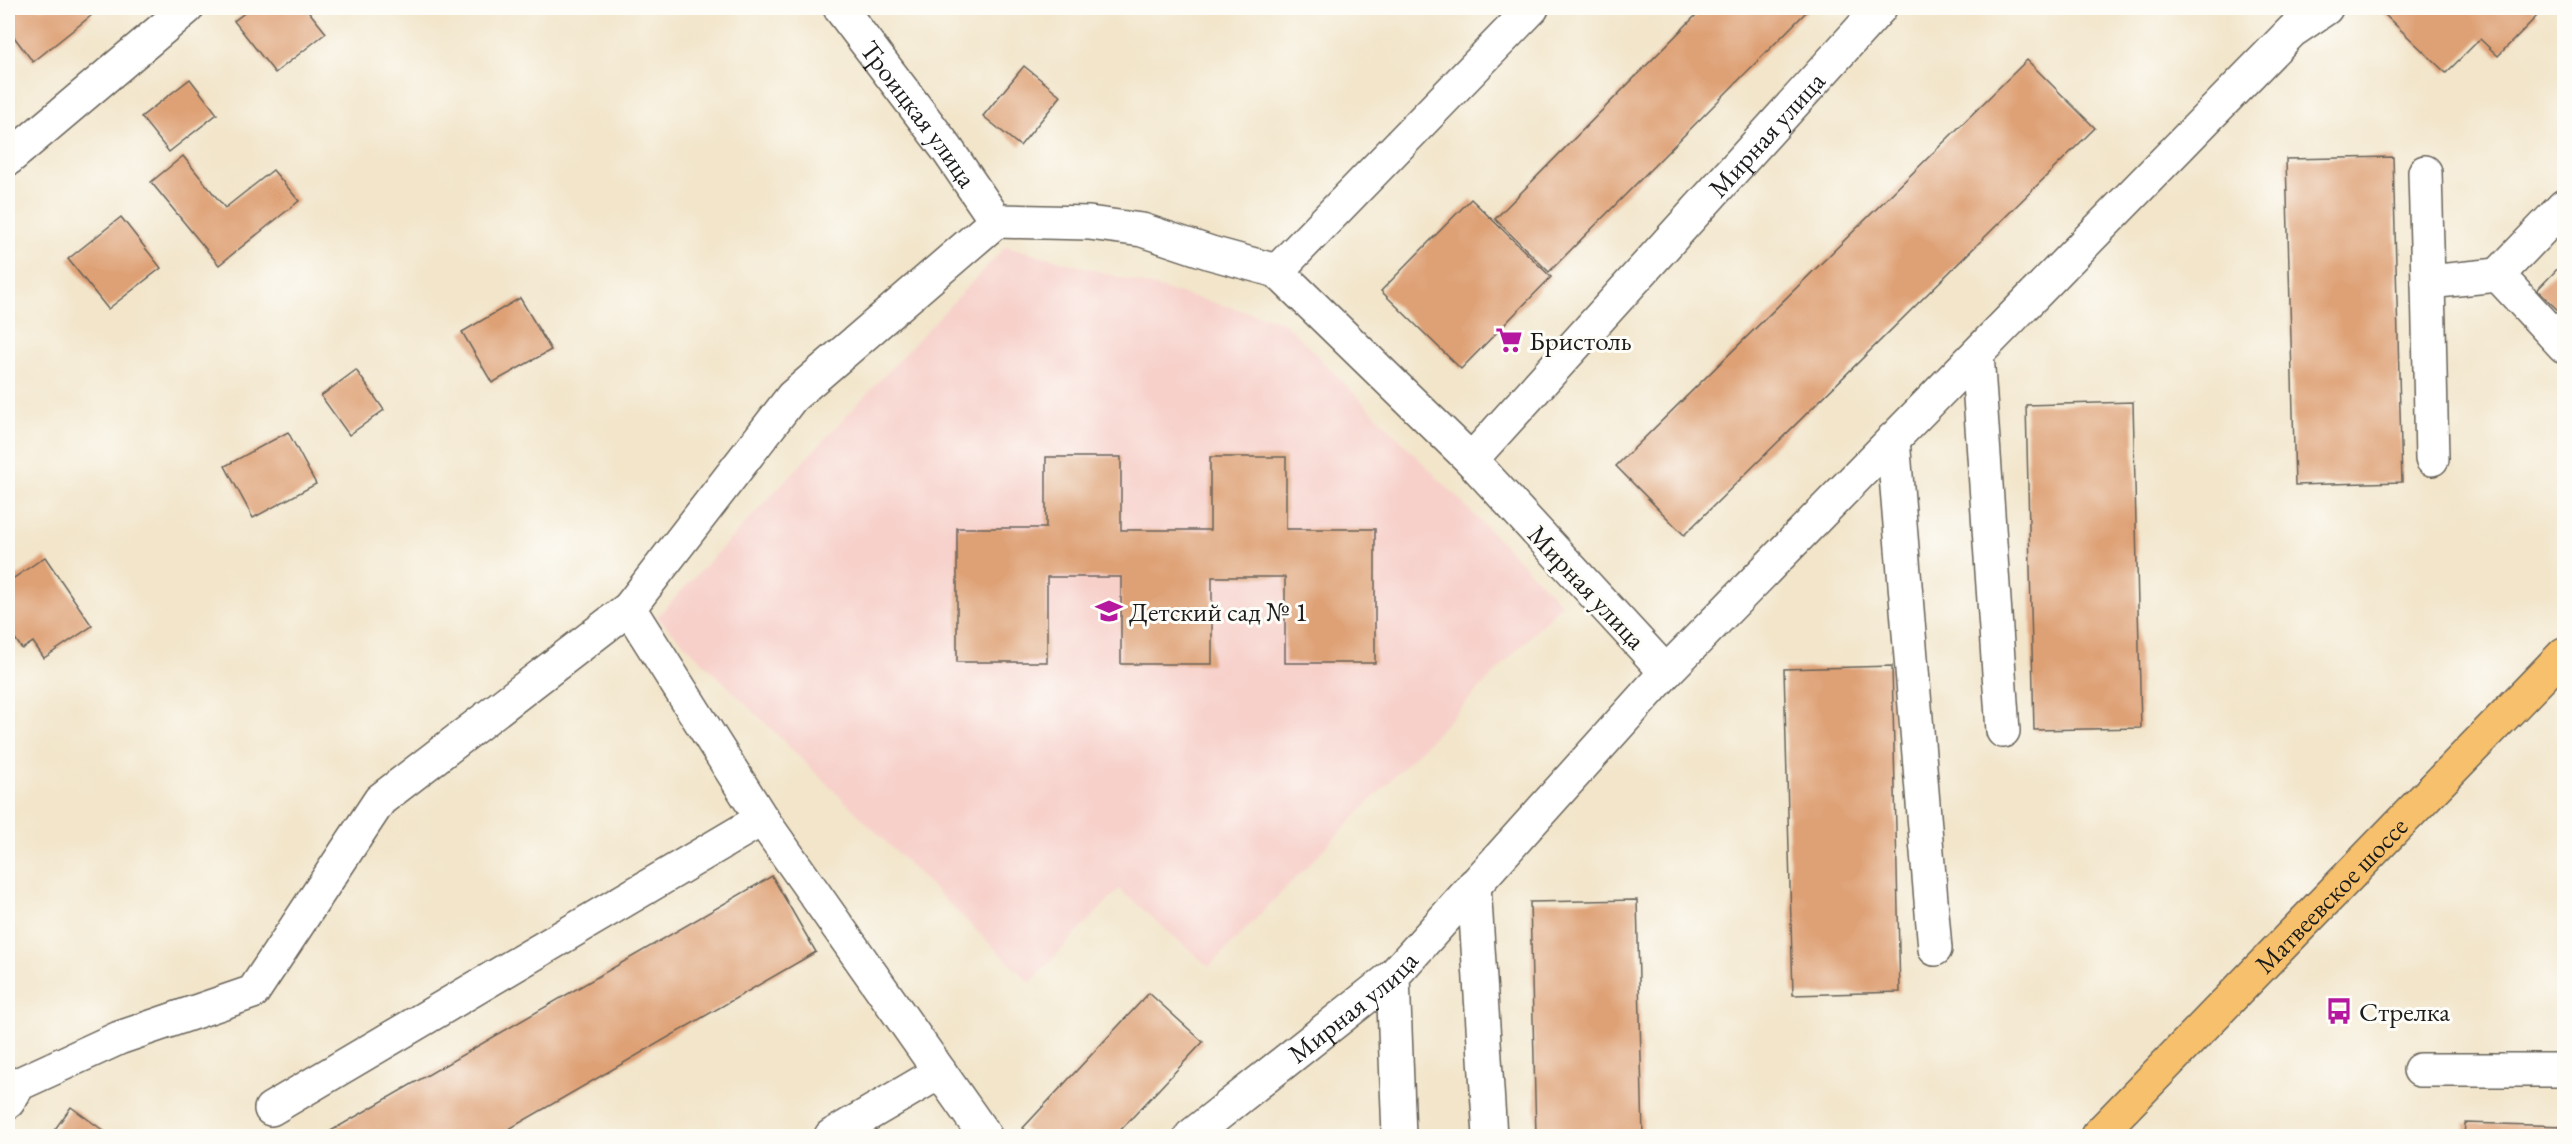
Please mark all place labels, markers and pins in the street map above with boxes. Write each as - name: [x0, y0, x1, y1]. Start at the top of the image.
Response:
- place label: Бристоль: [1529, 323, 1632, 358]
- supermarket icon: Бристоль: [1494, 325, 1524, 355]
- place label: Детский сад № 1: [1129, 594, 1308, 629]
- school or university icon: Детский сад № 1: [1094, 596, 1124, 626]
- place label: Стрелка: [2359, 994, 2450, 1029]
- bus stop icon: Стрелка: [2324, 996, 2354, 1026]

